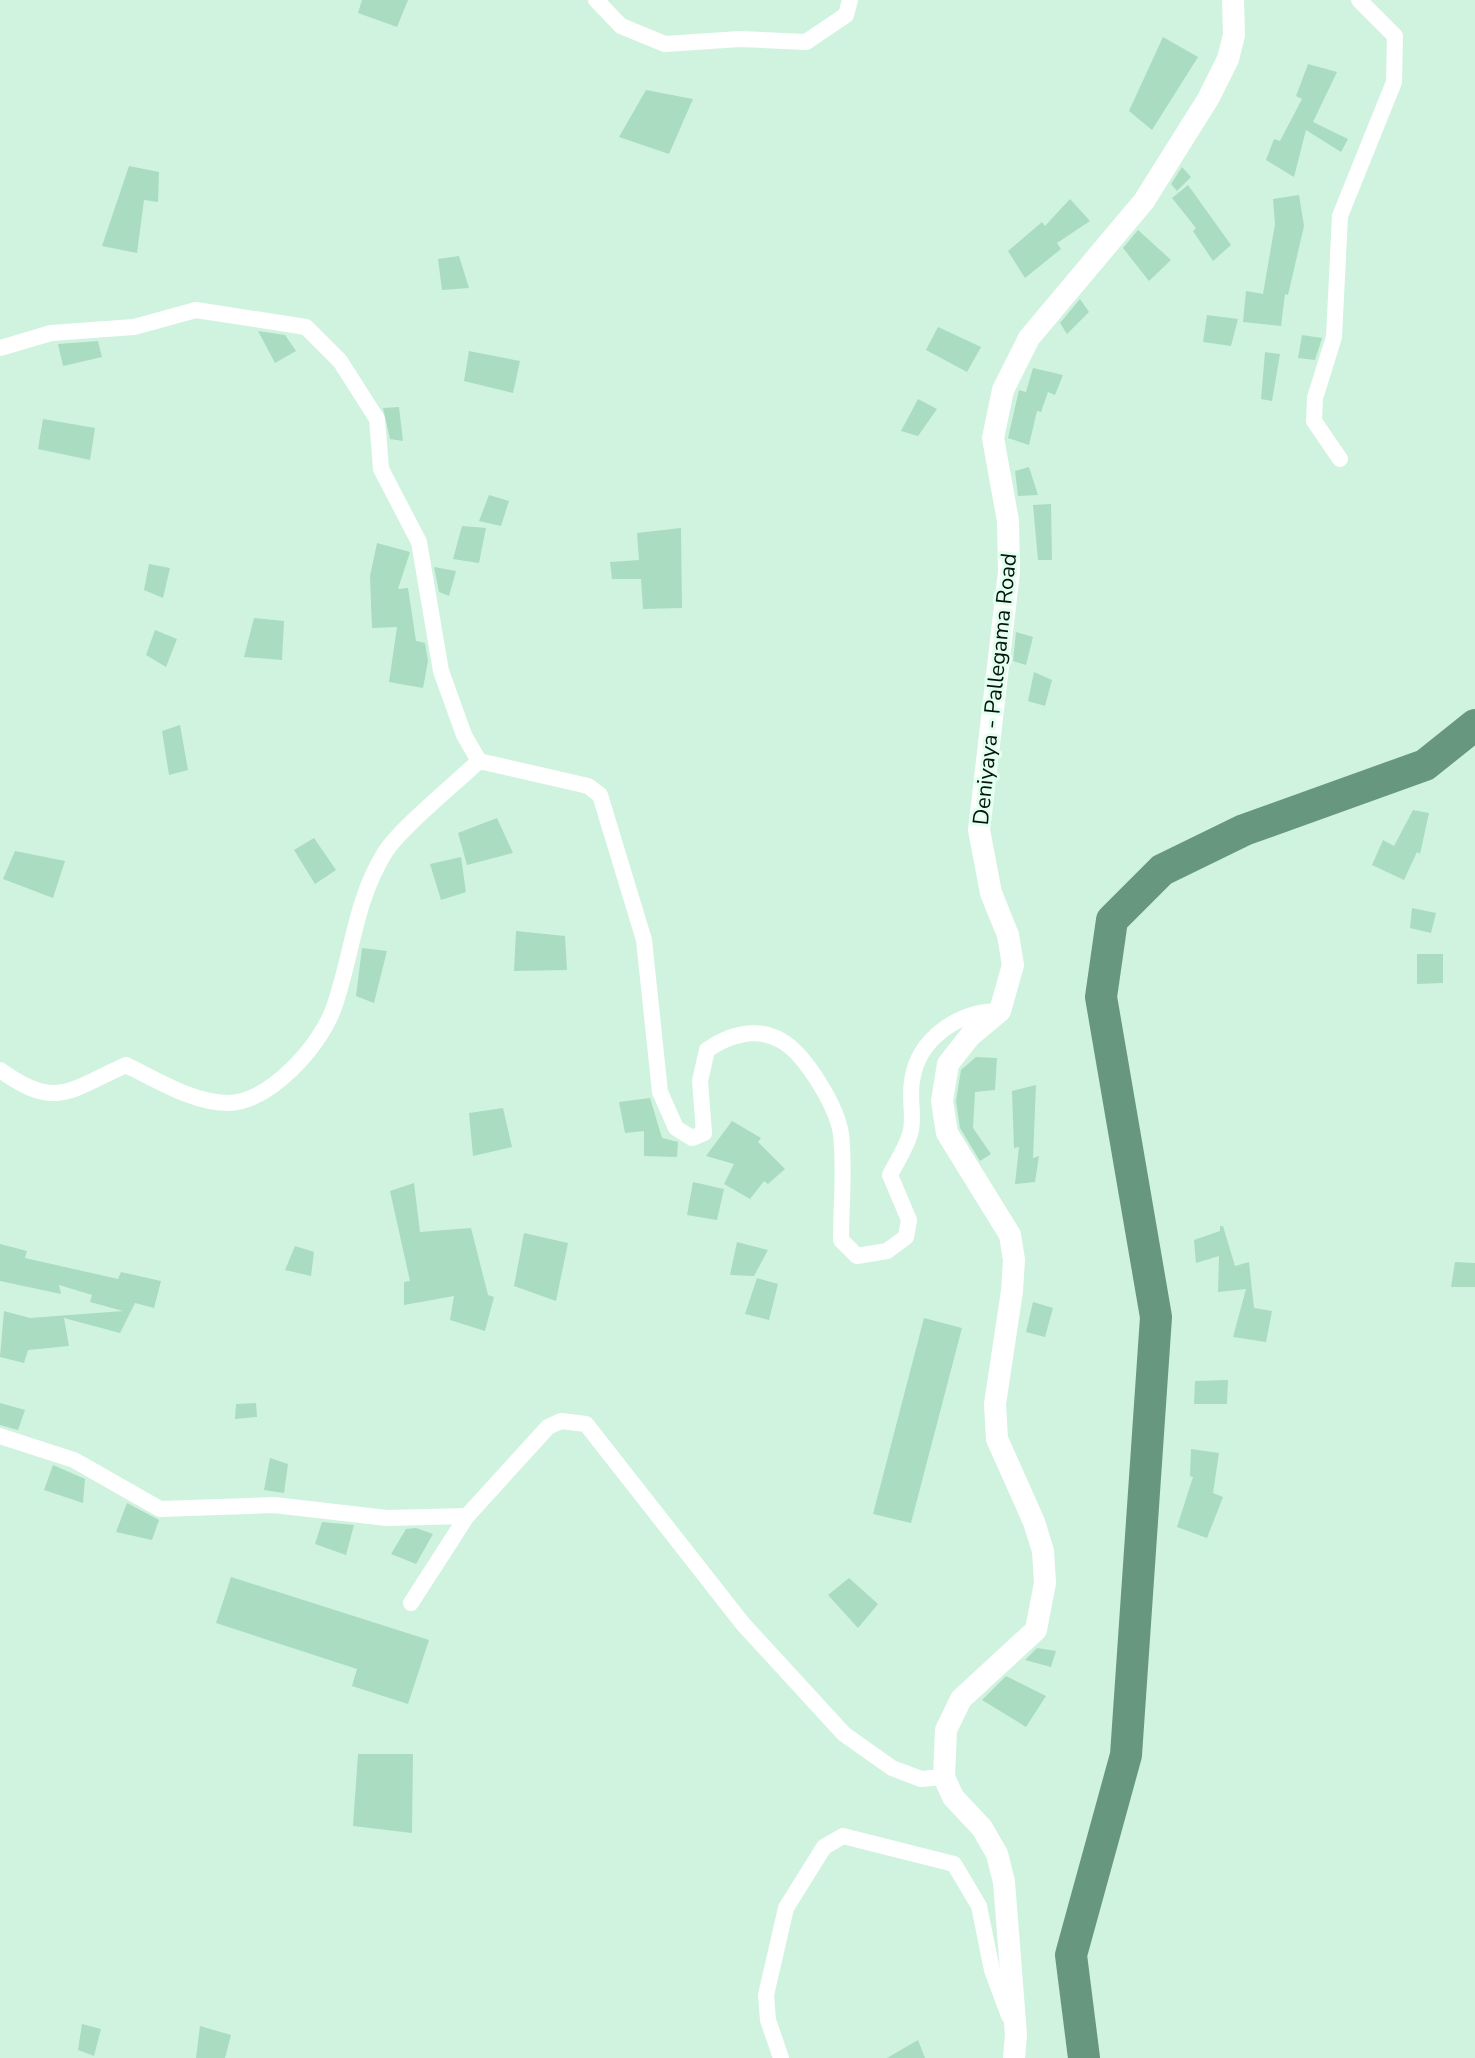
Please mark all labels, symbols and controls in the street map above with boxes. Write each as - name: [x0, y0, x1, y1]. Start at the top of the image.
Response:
- street label: Deniyaya - Pallegama Road: [966, 552, 1024, 827]

